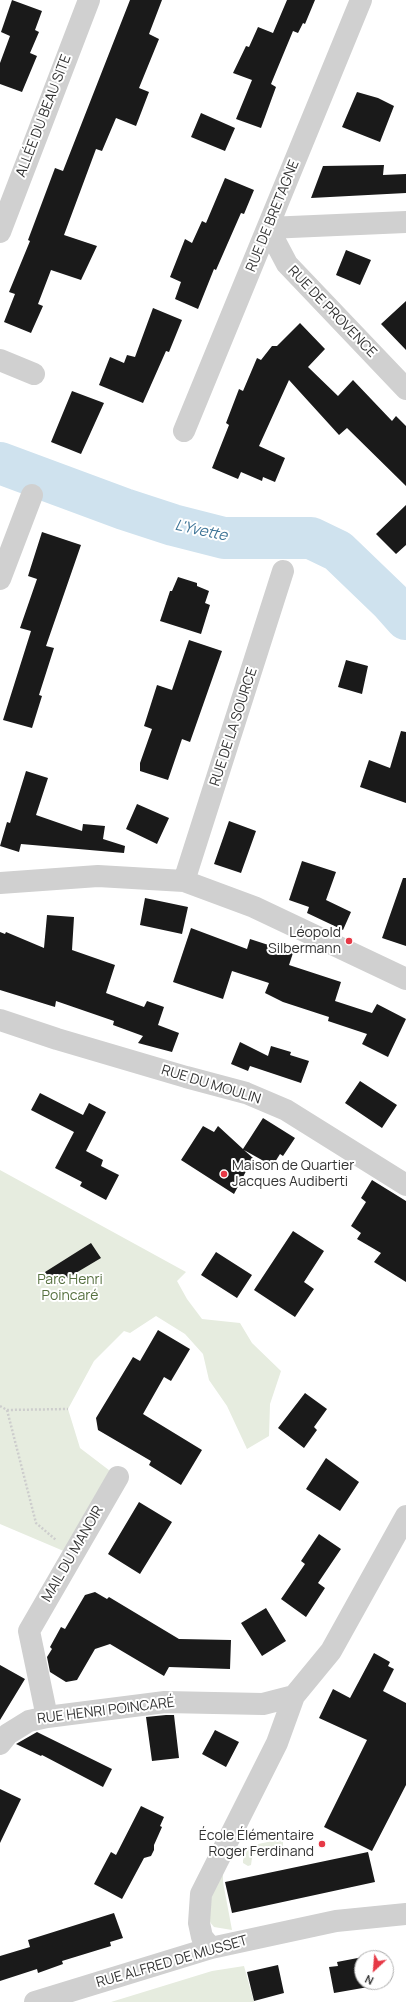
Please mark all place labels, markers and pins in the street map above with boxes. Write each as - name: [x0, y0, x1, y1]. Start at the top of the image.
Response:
- place label: Léopold Silbermann: [268, 925, 341, 958]
- marker: Léopold Silbermann: [344, 936, 354, 946]
- place label: Maison de Quartier Jacques Audiberti: [232, 1158, 354, 1190]
- marker: Maison de Quartier Jacques Audiberti: [219, 1169, 229, 1179]
- place label: École Élémentaire Roger Ferdinand: [199, 1828, 314, 1860]
- marker: École Élémentaire Roger Ferdinand: [317, 1839, 327, 1849]

